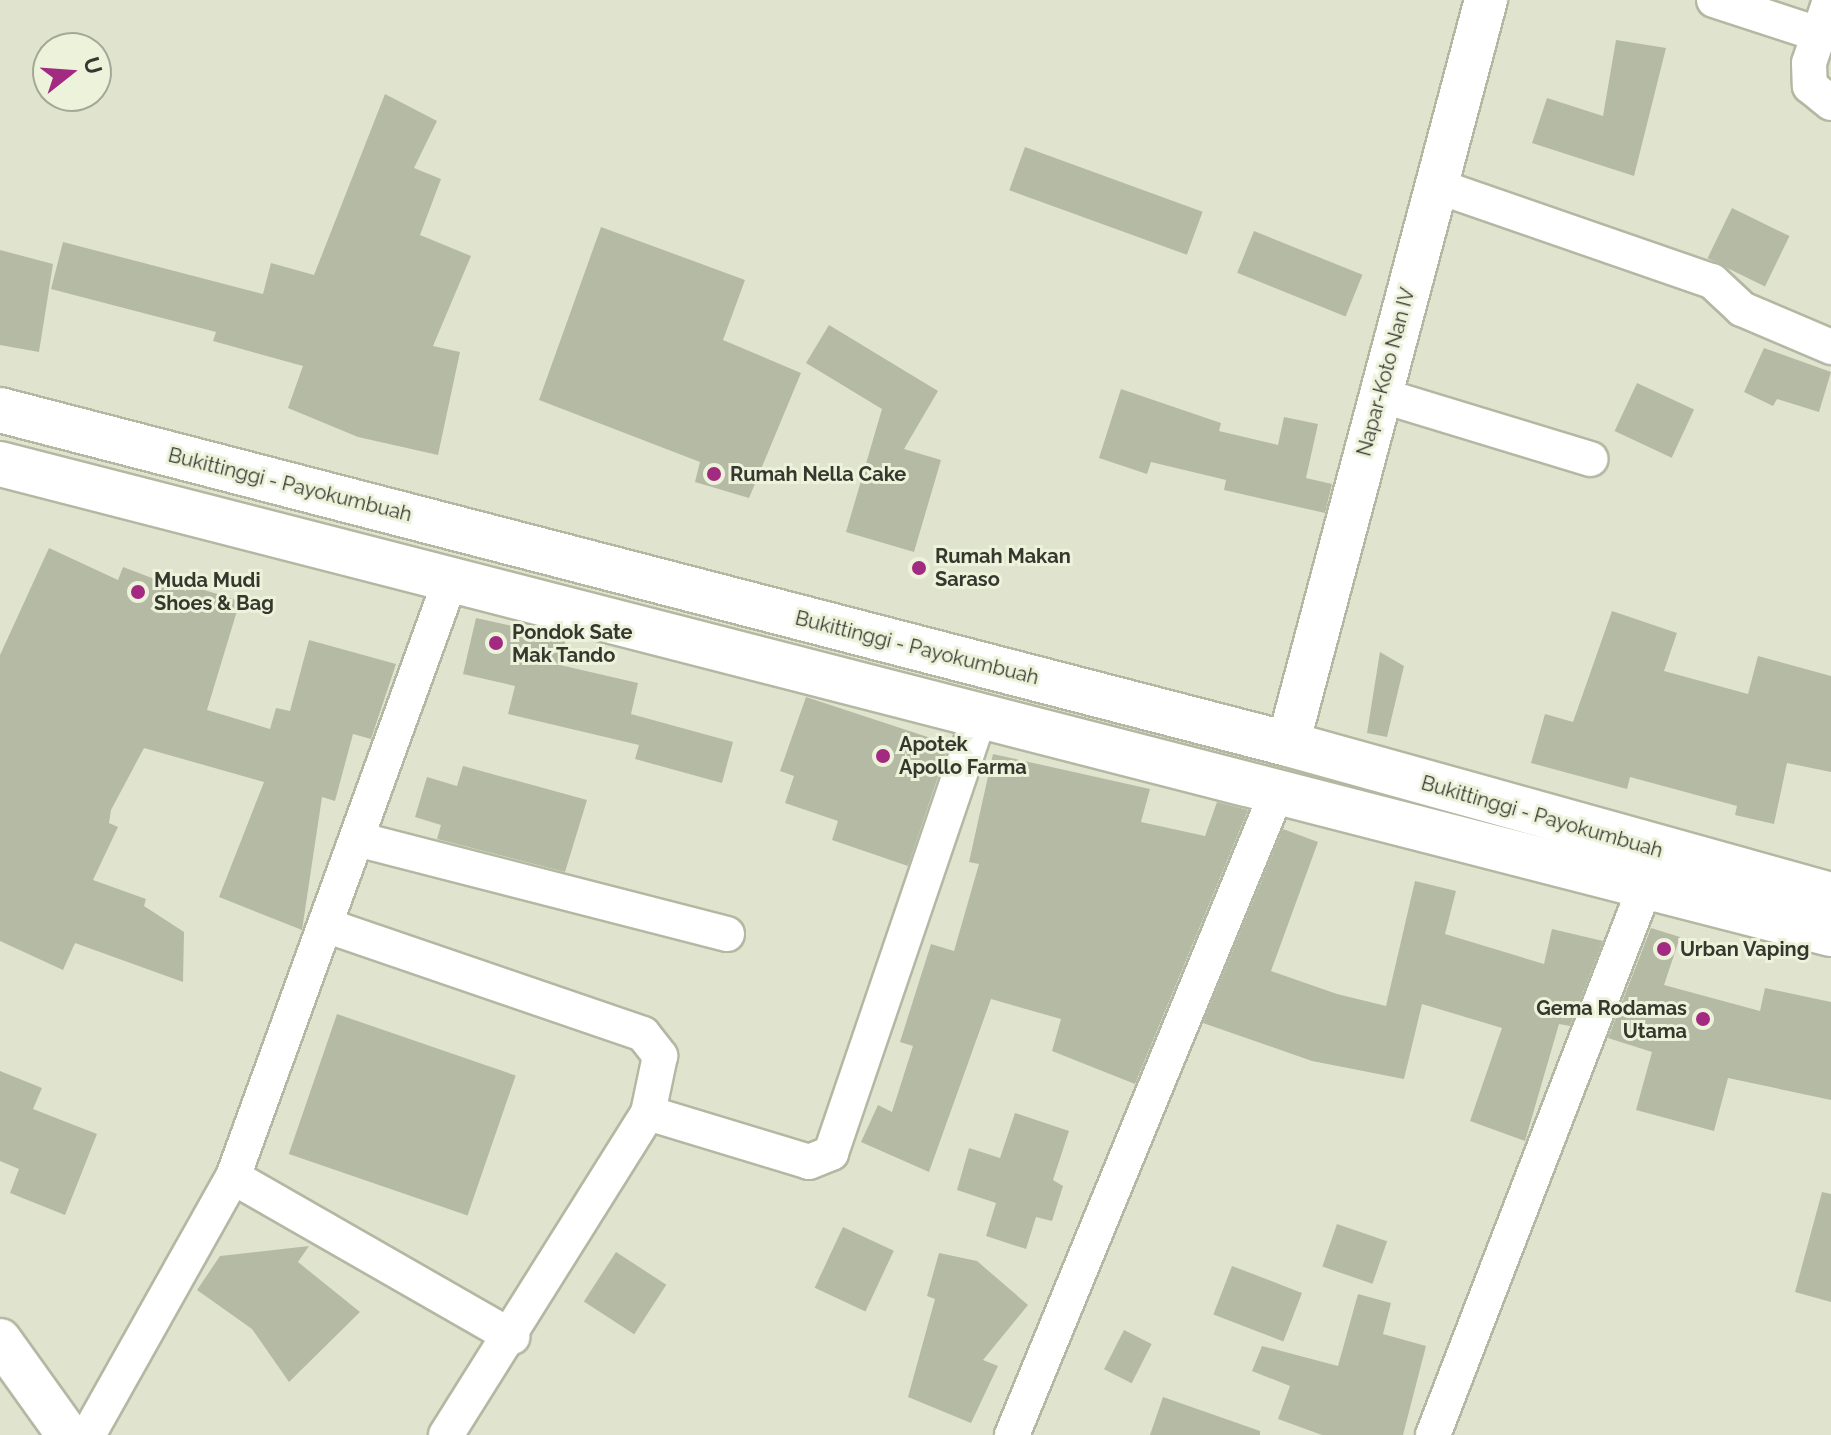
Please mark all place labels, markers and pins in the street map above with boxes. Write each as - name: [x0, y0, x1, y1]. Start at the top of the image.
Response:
- place label: Rumah Nella Cake: [730, 462, 906, 486]
- marker: Rumah Nella Cake: [705, 465, 723, 483]
- place label: Rumah Makan Saraso: [935, 544, 1071, 591]
- marker: Rumah Makan Saraso: [910, 559, 928, 577]
- place label: Muda Mudi Shoes & Bag: [154, 568, 274, 615]
- marker: Muda Mudi Shoes & Bag: [129, 583, 147, 601]
- place label: Pondok Sate Mak Tando: [512, 620, 633, 667]
- marker: Pondok Sate Mak Tando: [487, 634, 505, 652]
- place label: Apotek Apollo Farma: [899, 732, 1027, 779]
- marker: Apotek Apollo Farma: [874, 747, 892, 765]
- place label: Urban Vaping: [1680, 937, 1810, 961]
- marker: Urban Vaping: [1655, 940, 1673, 958]
- place label: Gema Rodamas Utama: [1536, 996, 1687, 1043]
- marker: Gema Rodamas Utama: [1694, 1010, 1712, 1028]

